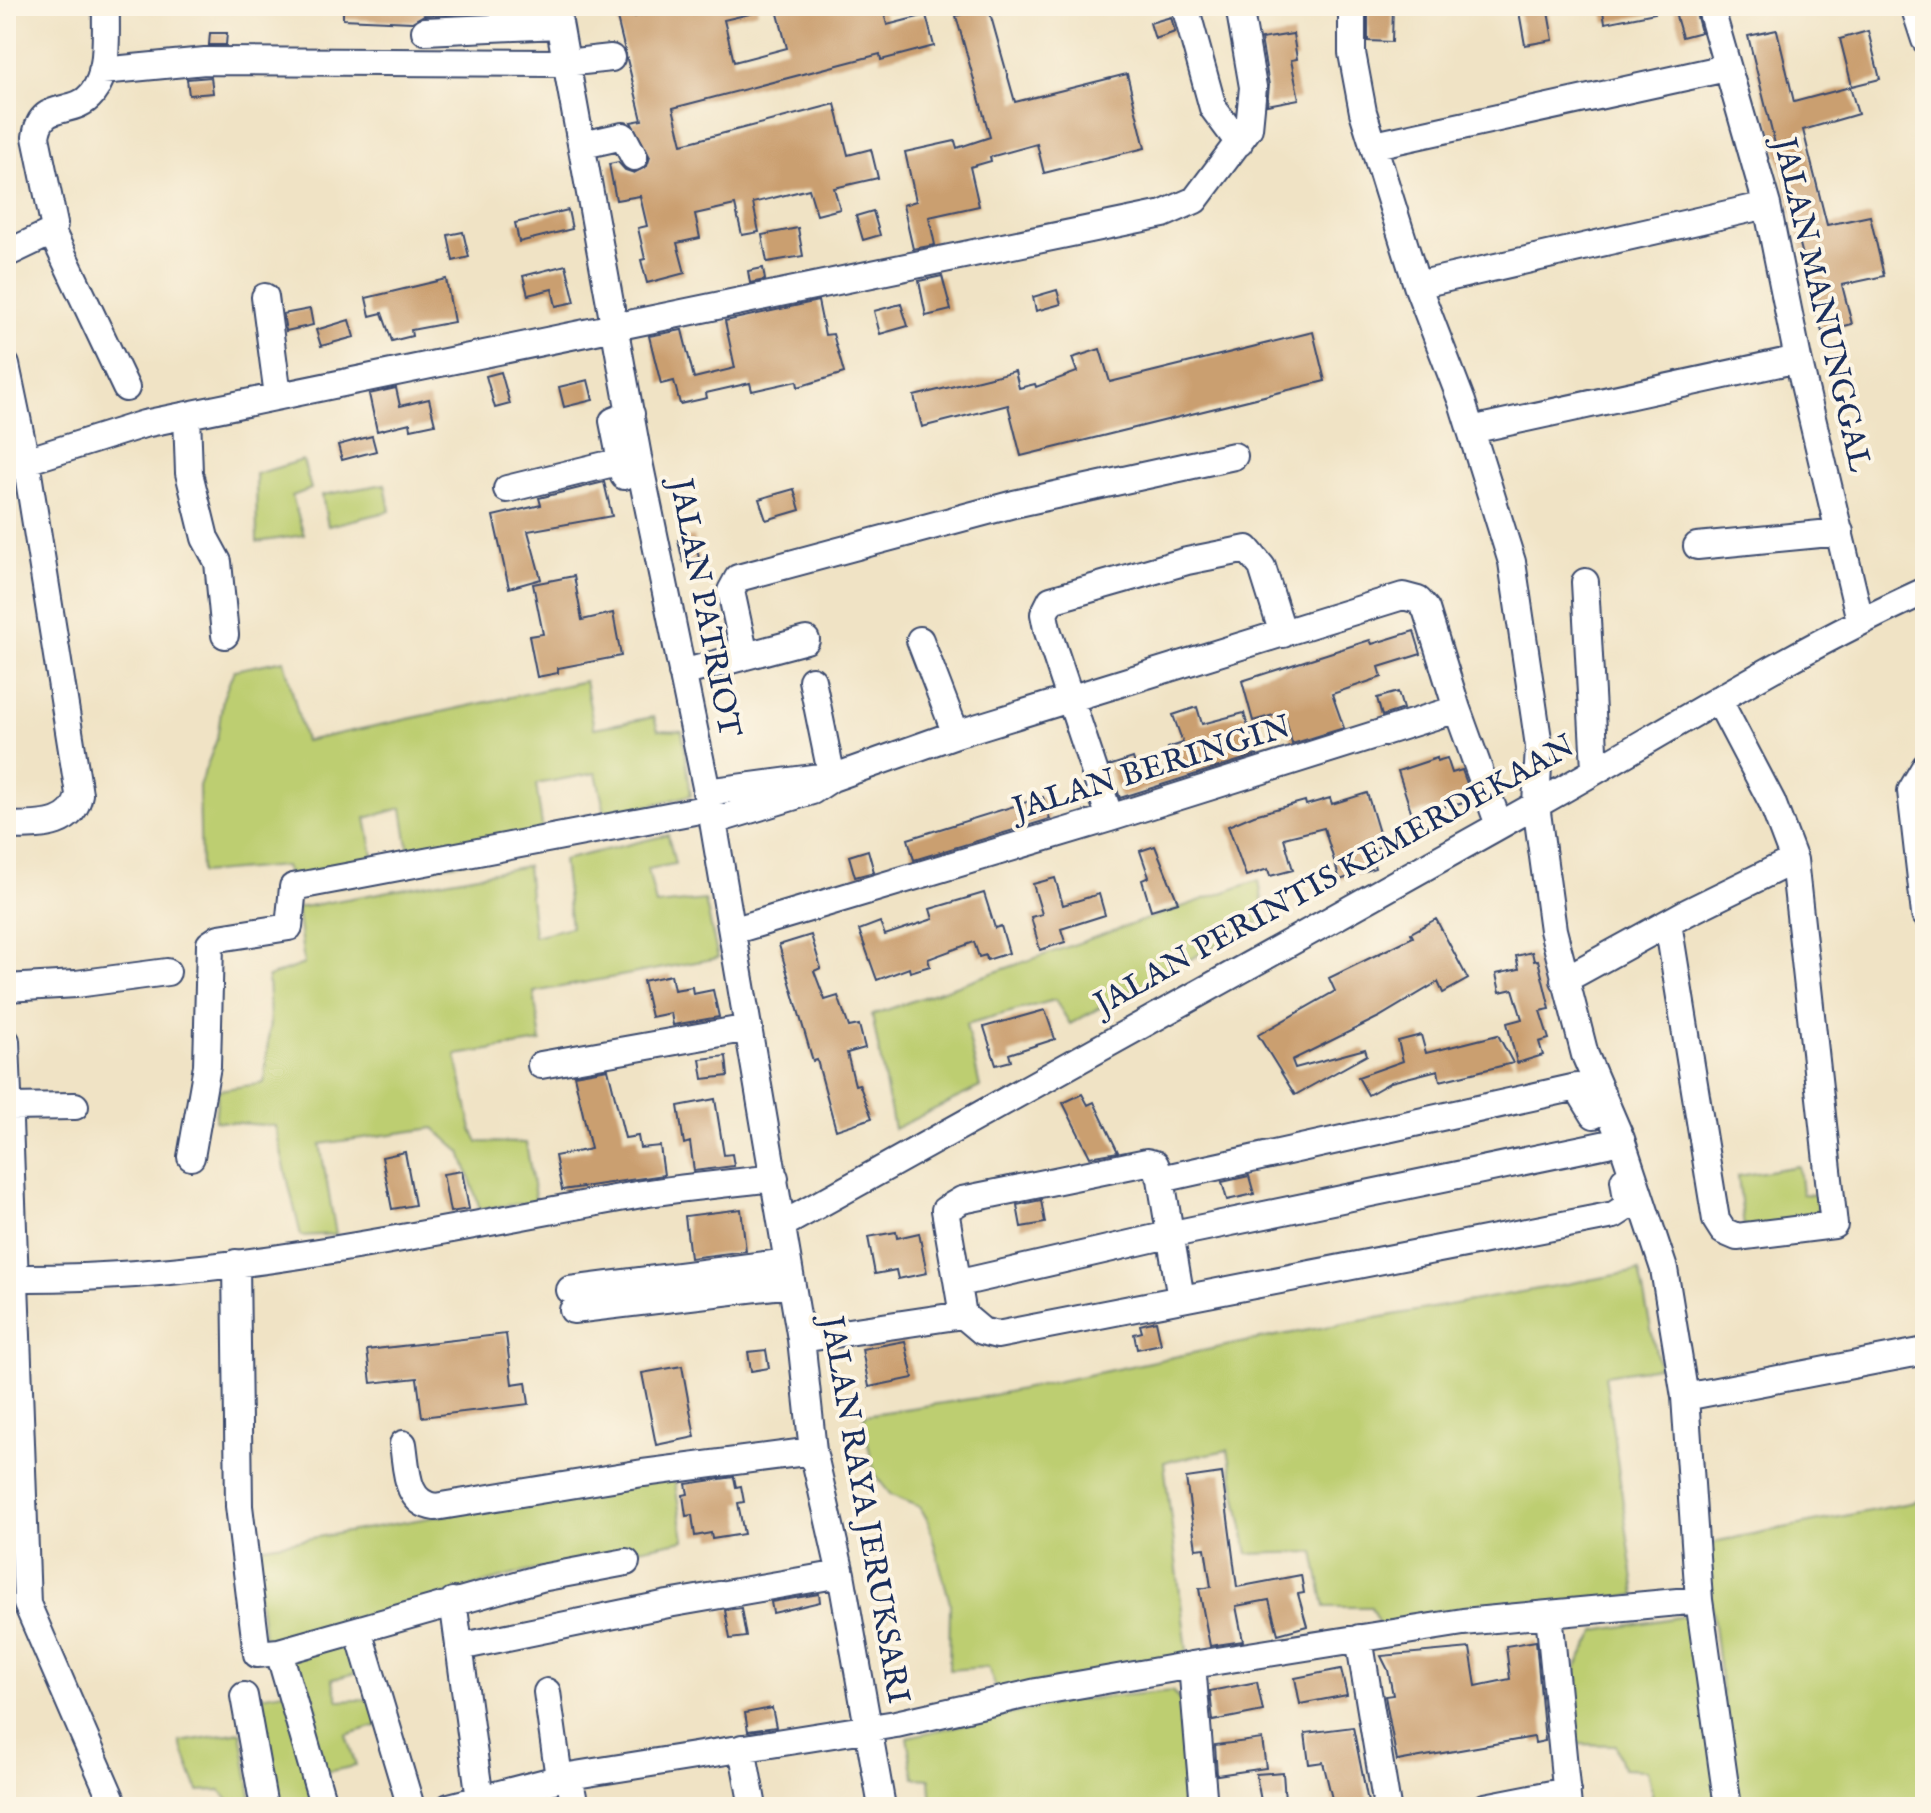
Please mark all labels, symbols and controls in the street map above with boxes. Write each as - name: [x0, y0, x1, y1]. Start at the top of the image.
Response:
- street label: JALAN MANUNGGAL: [1762, 131, 1879, 476]
- street label: JALAN PATRIOT: [658, 472, 749, 741]
- street label: JALAN BERINGIN: [1005, 707, 1296, 832]
- street label: JALAN PERINTIS KEMERDEKAAN: [1085, 726, 1582, 1027]
- street label: JALAN RAYA JERUKSARI: [809, 1310, 918, 1707]

